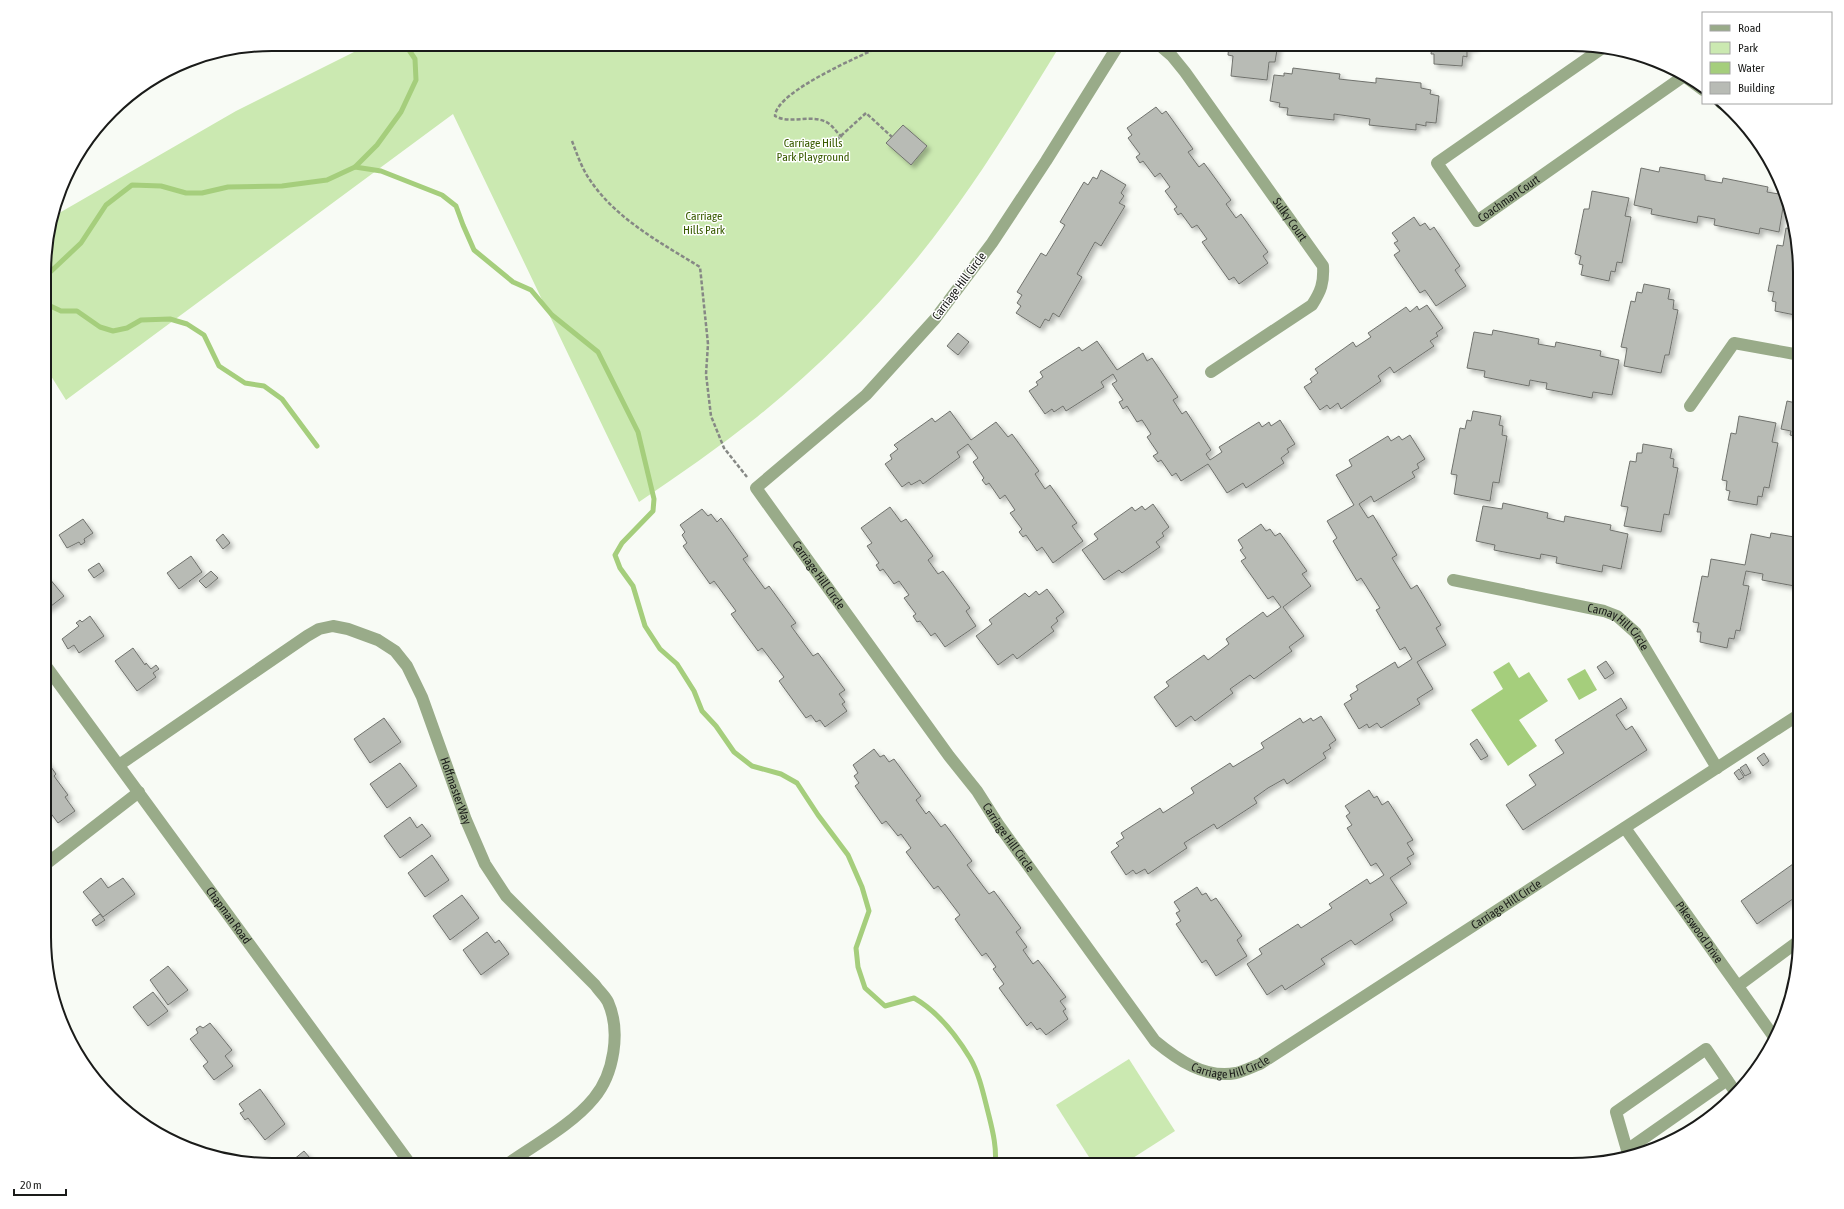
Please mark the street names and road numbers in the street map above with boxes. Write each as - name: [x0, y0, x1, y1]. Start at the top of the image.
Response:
- street label: Coachman Court: [1475, 172, 1543, 225]
- street label: Sulky Court: [1270, 195, 1310, 244]
- street label: Carriage Hill Circle: [929, 250, 989, 322]
- street label: Carriage Hill Circle: [789, 538, 848, 612]
- street label: Carnay Hill Circle: [1586, 601, 1652, 653]
- street label: Hoffmaster Way: [437, 755, 474, 827]
- street label: Carriage Hill Circle: [979, 800, 1037, 875]
- street label: Carriage Hill Circle: [1468, 877, 1544, 932]
- street label: Chapman Road: [203, 884, 254, 947]
- street label: Pikeswood Drive: [1673, 899, 1726, 966]
- street label: Carriage Hill Circle: [1189, 1053, 1272, 1081]

